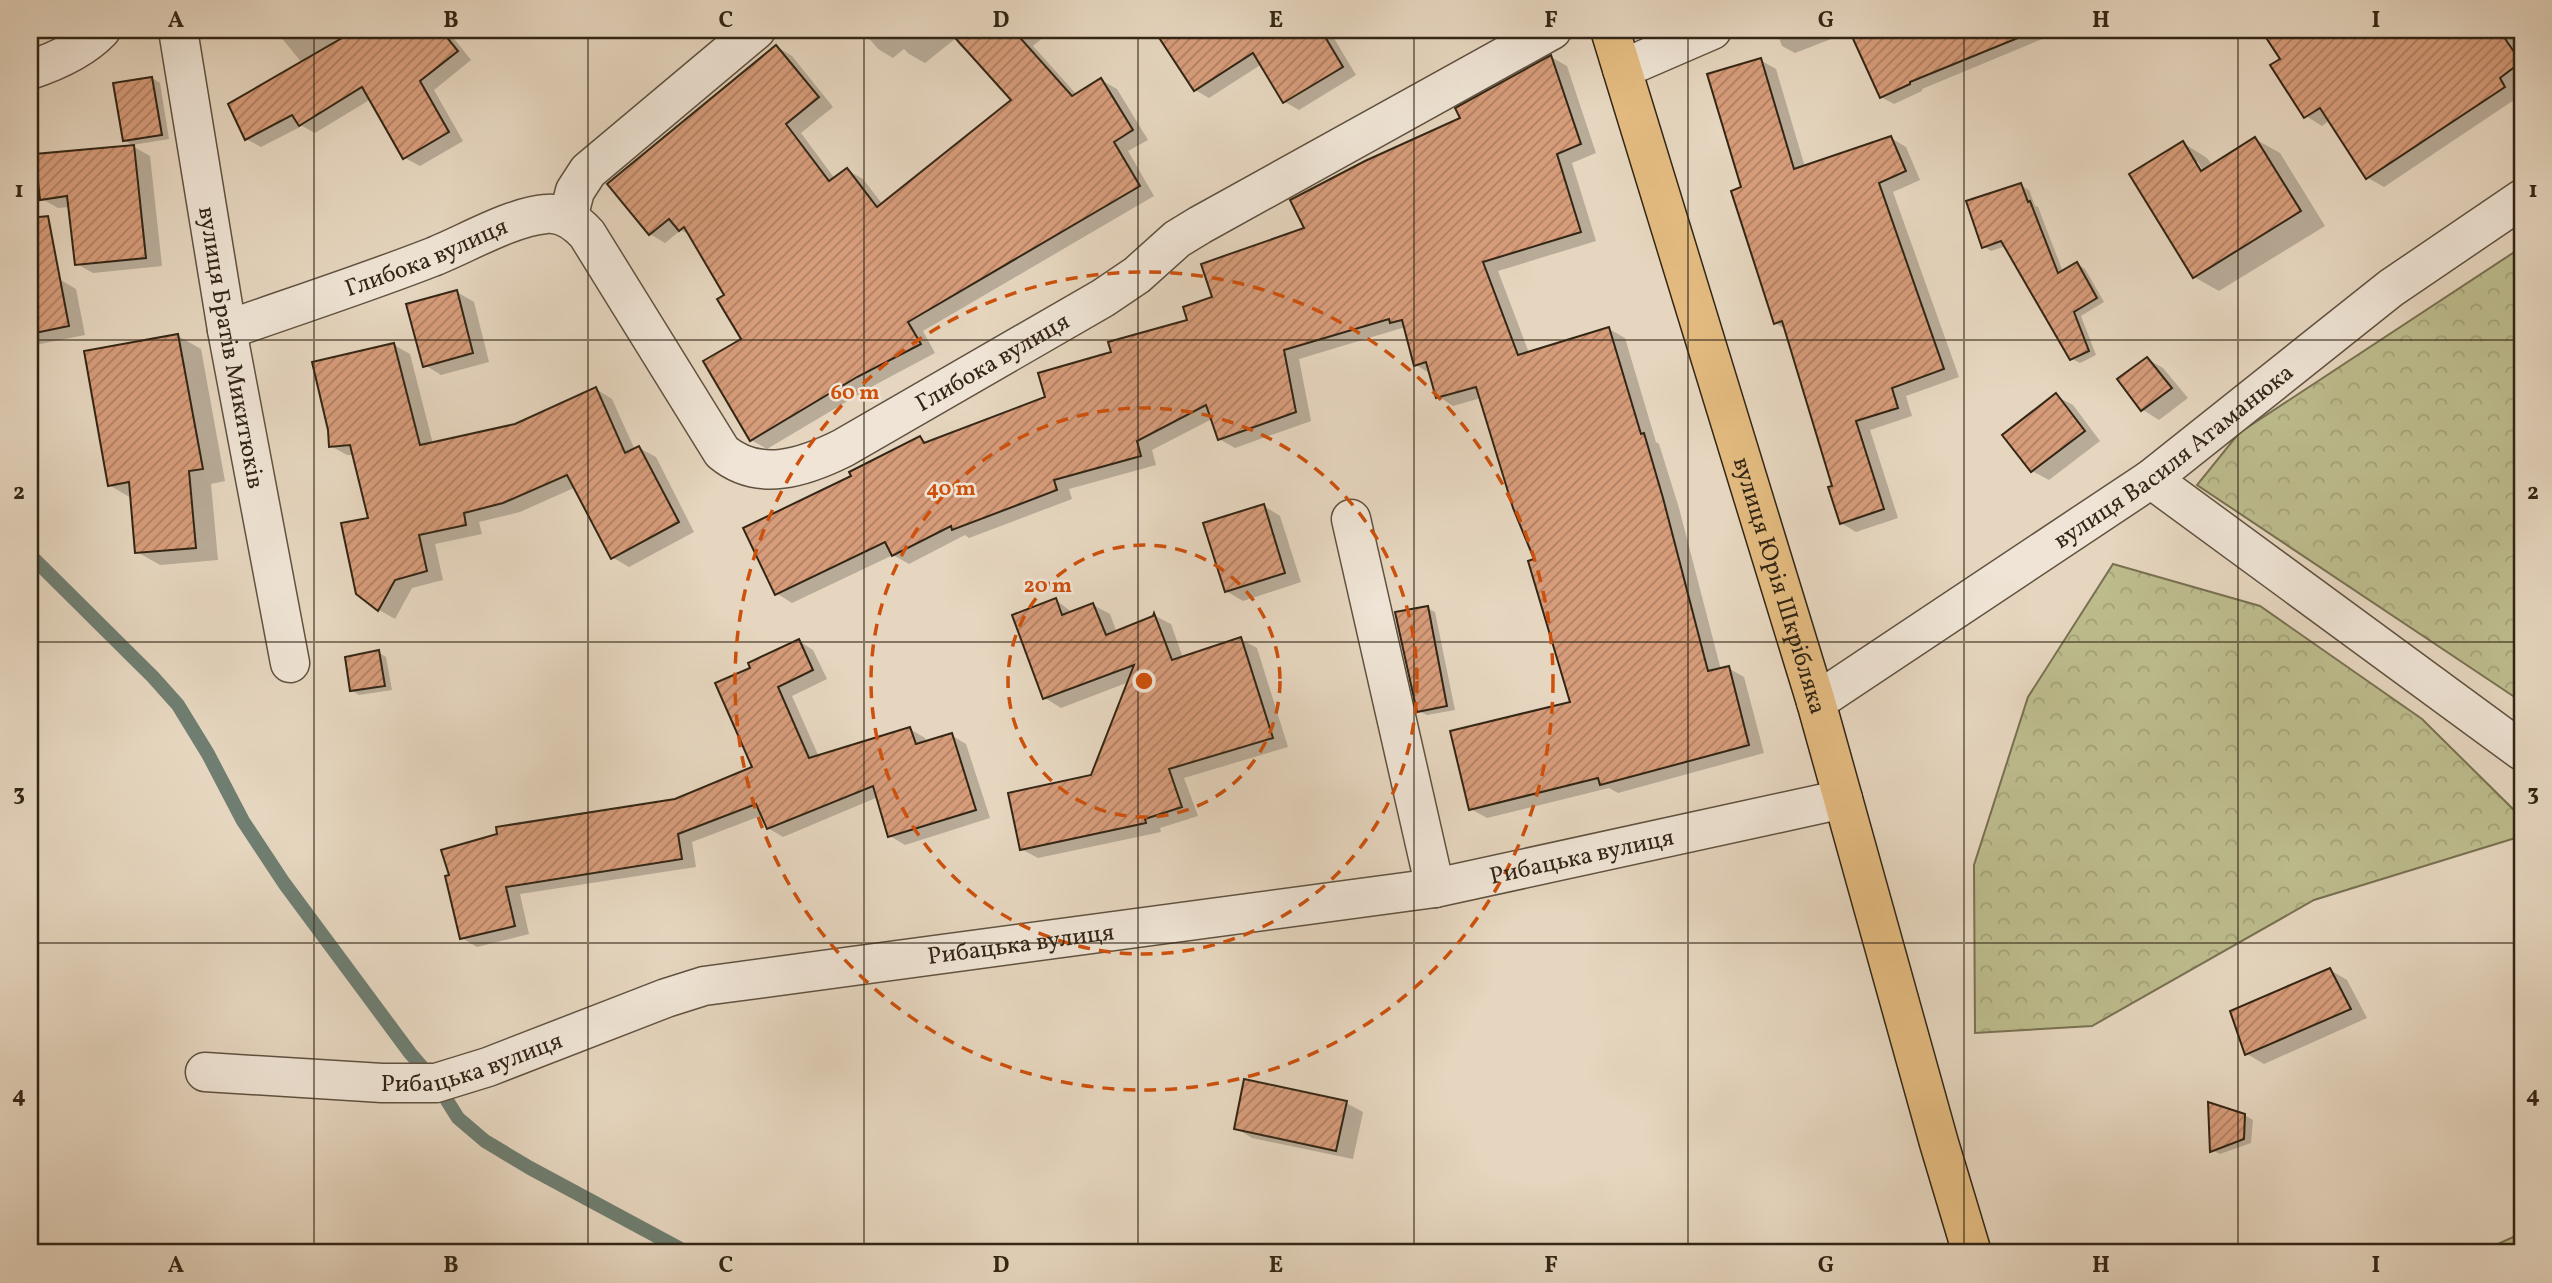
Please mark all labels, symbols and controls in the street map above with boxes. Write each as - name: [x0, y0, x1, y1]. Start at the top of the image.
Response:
- text: A: [168, 5, 184, 37]
- text: B: [443, 5, 459, 37]
- text: C: [719, 5, 733, 37]
- text: D: [993, 5, 1010, 37]
- text: E: [1269, 5, 1283, 37]
- text: F: [1544, 5, 1558, 37]
- text: G: [1818, 5, 1834, 37]
- text: H: [2092, 5, 2110, 37]
- text: I: [2372, 5, 2380, 37]
- text: 1: [14, 175, 24, 207]
- text: 1: [2528, 175, 2538, 207]
- street label: вулиця Братів Микитюків: [188, 204, 272, 492]
- street label: Глибока вулиця: [341, 210, 513, 307]
- street label: Глибока вулиця: [910, 306, 1077, 422]
- street label: вулиця Василя Атаманюка: [2048, 357, 2302, 558]
- text: 60 m: [831, 379, 879, 408]
- street label: вулиця Юрія Шкрібляка: [1723, 453, 1834, 718]
- text: 40 m: [926, 475, 976, 504]
- text: 2: [13, 477, 25, 509]
- text: 2: [2527, 477, 2539, 509]
- text: 20 m: [1024, 572, 1072, 601]
- centre of rings: [1132, 669, 1156, 693]
- text: 3: [13, 778, 25, 810]
- text: 3: [2527, 778, 2539, 810]
- street label: Рибацька вулиця: [1486, 821, 1677, 895]
- street label: Рибацька вулиця: [926, 916, 1116, 975]
- street label: Рибацька вулиця: [381, 1025, 568, 1102]
- text: 4: [12, 1080, 26, 1112]
- text: 4: [2526, 1080, 2540, 1112]
- text: A: [168, 1250, 184, 1282]
- text: B: [443, 1250, 459, 1282]
- text: C: [719, 1250, 733, 1282]
- text: D: [993, 1250, 1010, 1282]
- text: E: [1269, 1250, 1283, 1282]
- text: F: [1544, 1250, 1558, 1282]
- text: G: [1818, 1250, 1834, 1282]
- text: H: [2092, 1250, 2110, 1282]
- text: I: [2372, 1250, 2380, 1282]

